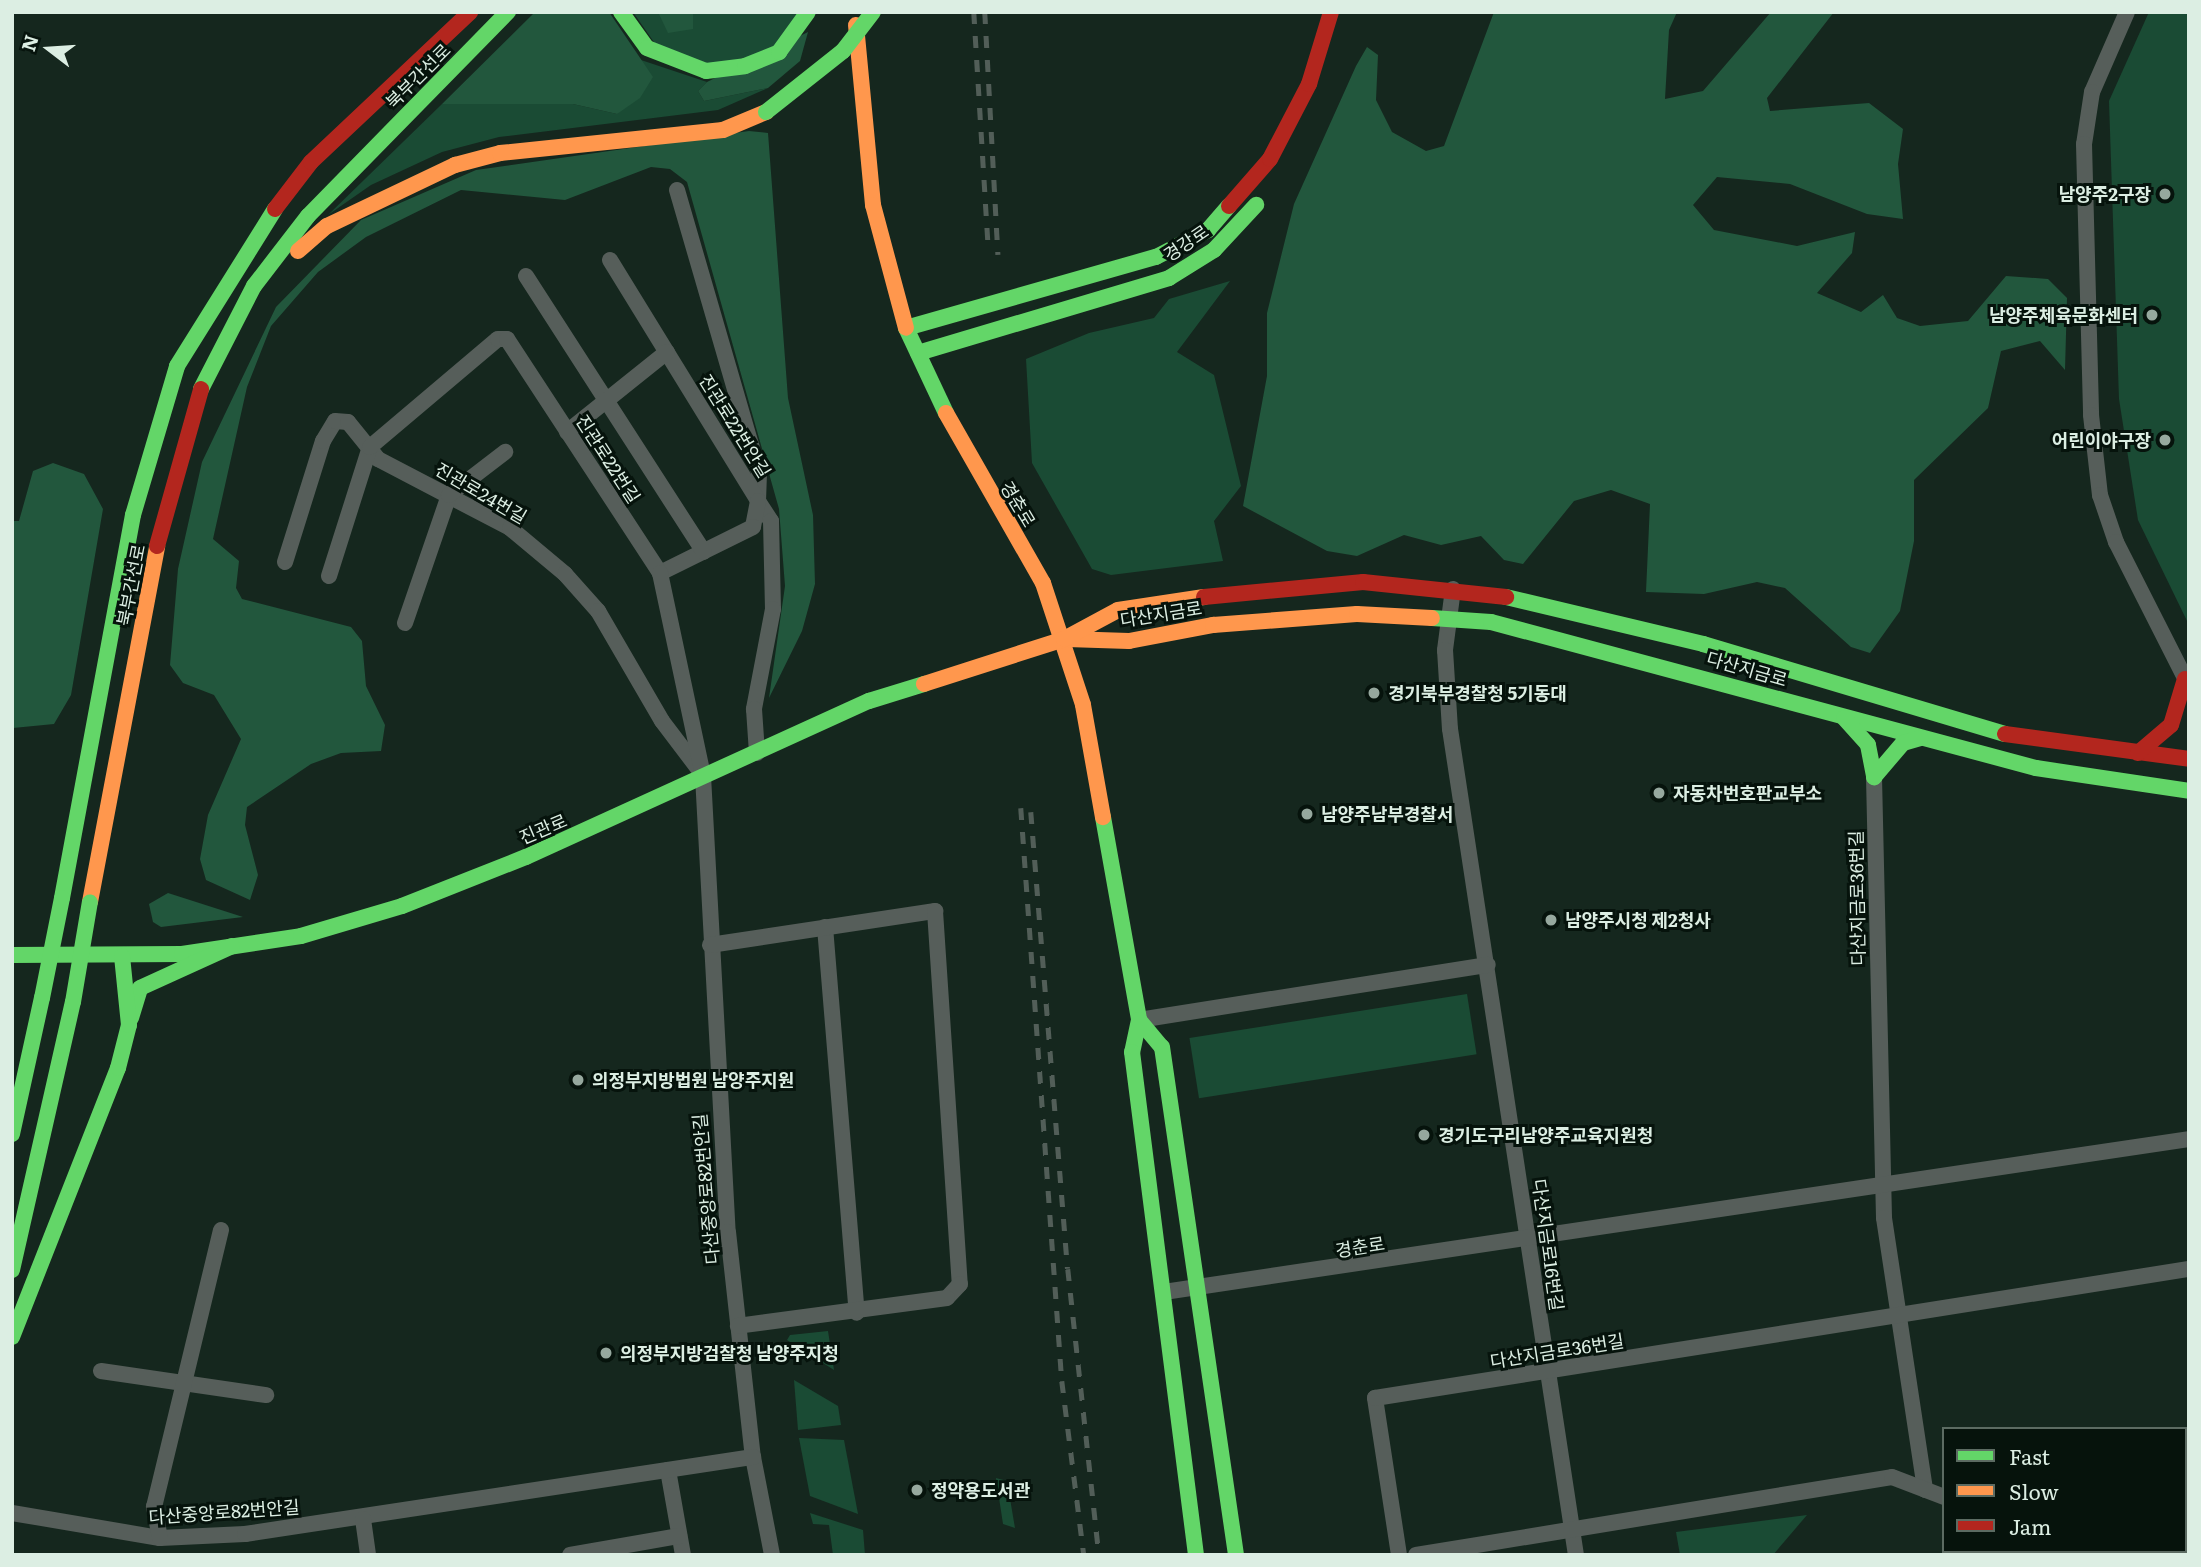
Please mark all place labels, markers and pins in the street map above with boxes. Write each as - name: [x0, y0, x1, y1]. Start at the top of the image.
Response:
- place label: 남양주2구장: [2059, 183, 2151, 205]
- marker: 남양주2구장: [2157, 186, 2173, 202]
- place label: 남양주체육문화센터: [1989, 304, 2138, 326]
- marker: 남양주체육문화센터: [2144, 307, 2160, 323]
- place label: 어린이야구장: [2052, 429, 2151, 451]
- marker: 어린이야구장: [2157, 432, 2173, 448]
- place label: 경기북부경찰청 5기동대: [1388, 682, 1567, 704]
- marker: 경기북부경찰청 5기동대: [1366, 685, 1382, 701]
- place label: 자동차번호판교부소: [1673, 782, 1822, 804]
- marker: 자동차번호판교부소: [1651, 785, 1667, 801]
- place label: 남양주남부경찰서: [1321, 803, 1453, 825]
- marker: 남양주남부경찰서: [1299, 806, 1315, 822]
- place label: 남양주시청 제2청사: [1565, 909, 1711, 931]
- marker: 남양주시청 제2청사: [1543, 912, 1559, 928]
- place label: 의정부지방법원 남양주지원: [592, 1069, 794, 1091]
- marker: 의정부지방법원 남양주지원: [570, 1072, 586, 1088]
- place label: 경기도구리남양주교육지원청: [1438, 1124, 1653, 1146]
- marker: 경기도구리남양주교육지원청: [1416, 1127, 1432, 1143]
- place label: 의정부지방검찰청 남양주지청: [620, 1342, 839, 1364]
- marker: 의정부지방검찰청 남양주지청: [598, 1345, 614, 1361]
- place label: 정약용도서관: [931, 1479, 1030, 1501]
- marker: 정약용도서관: [909, 1482, 925, 1498]

